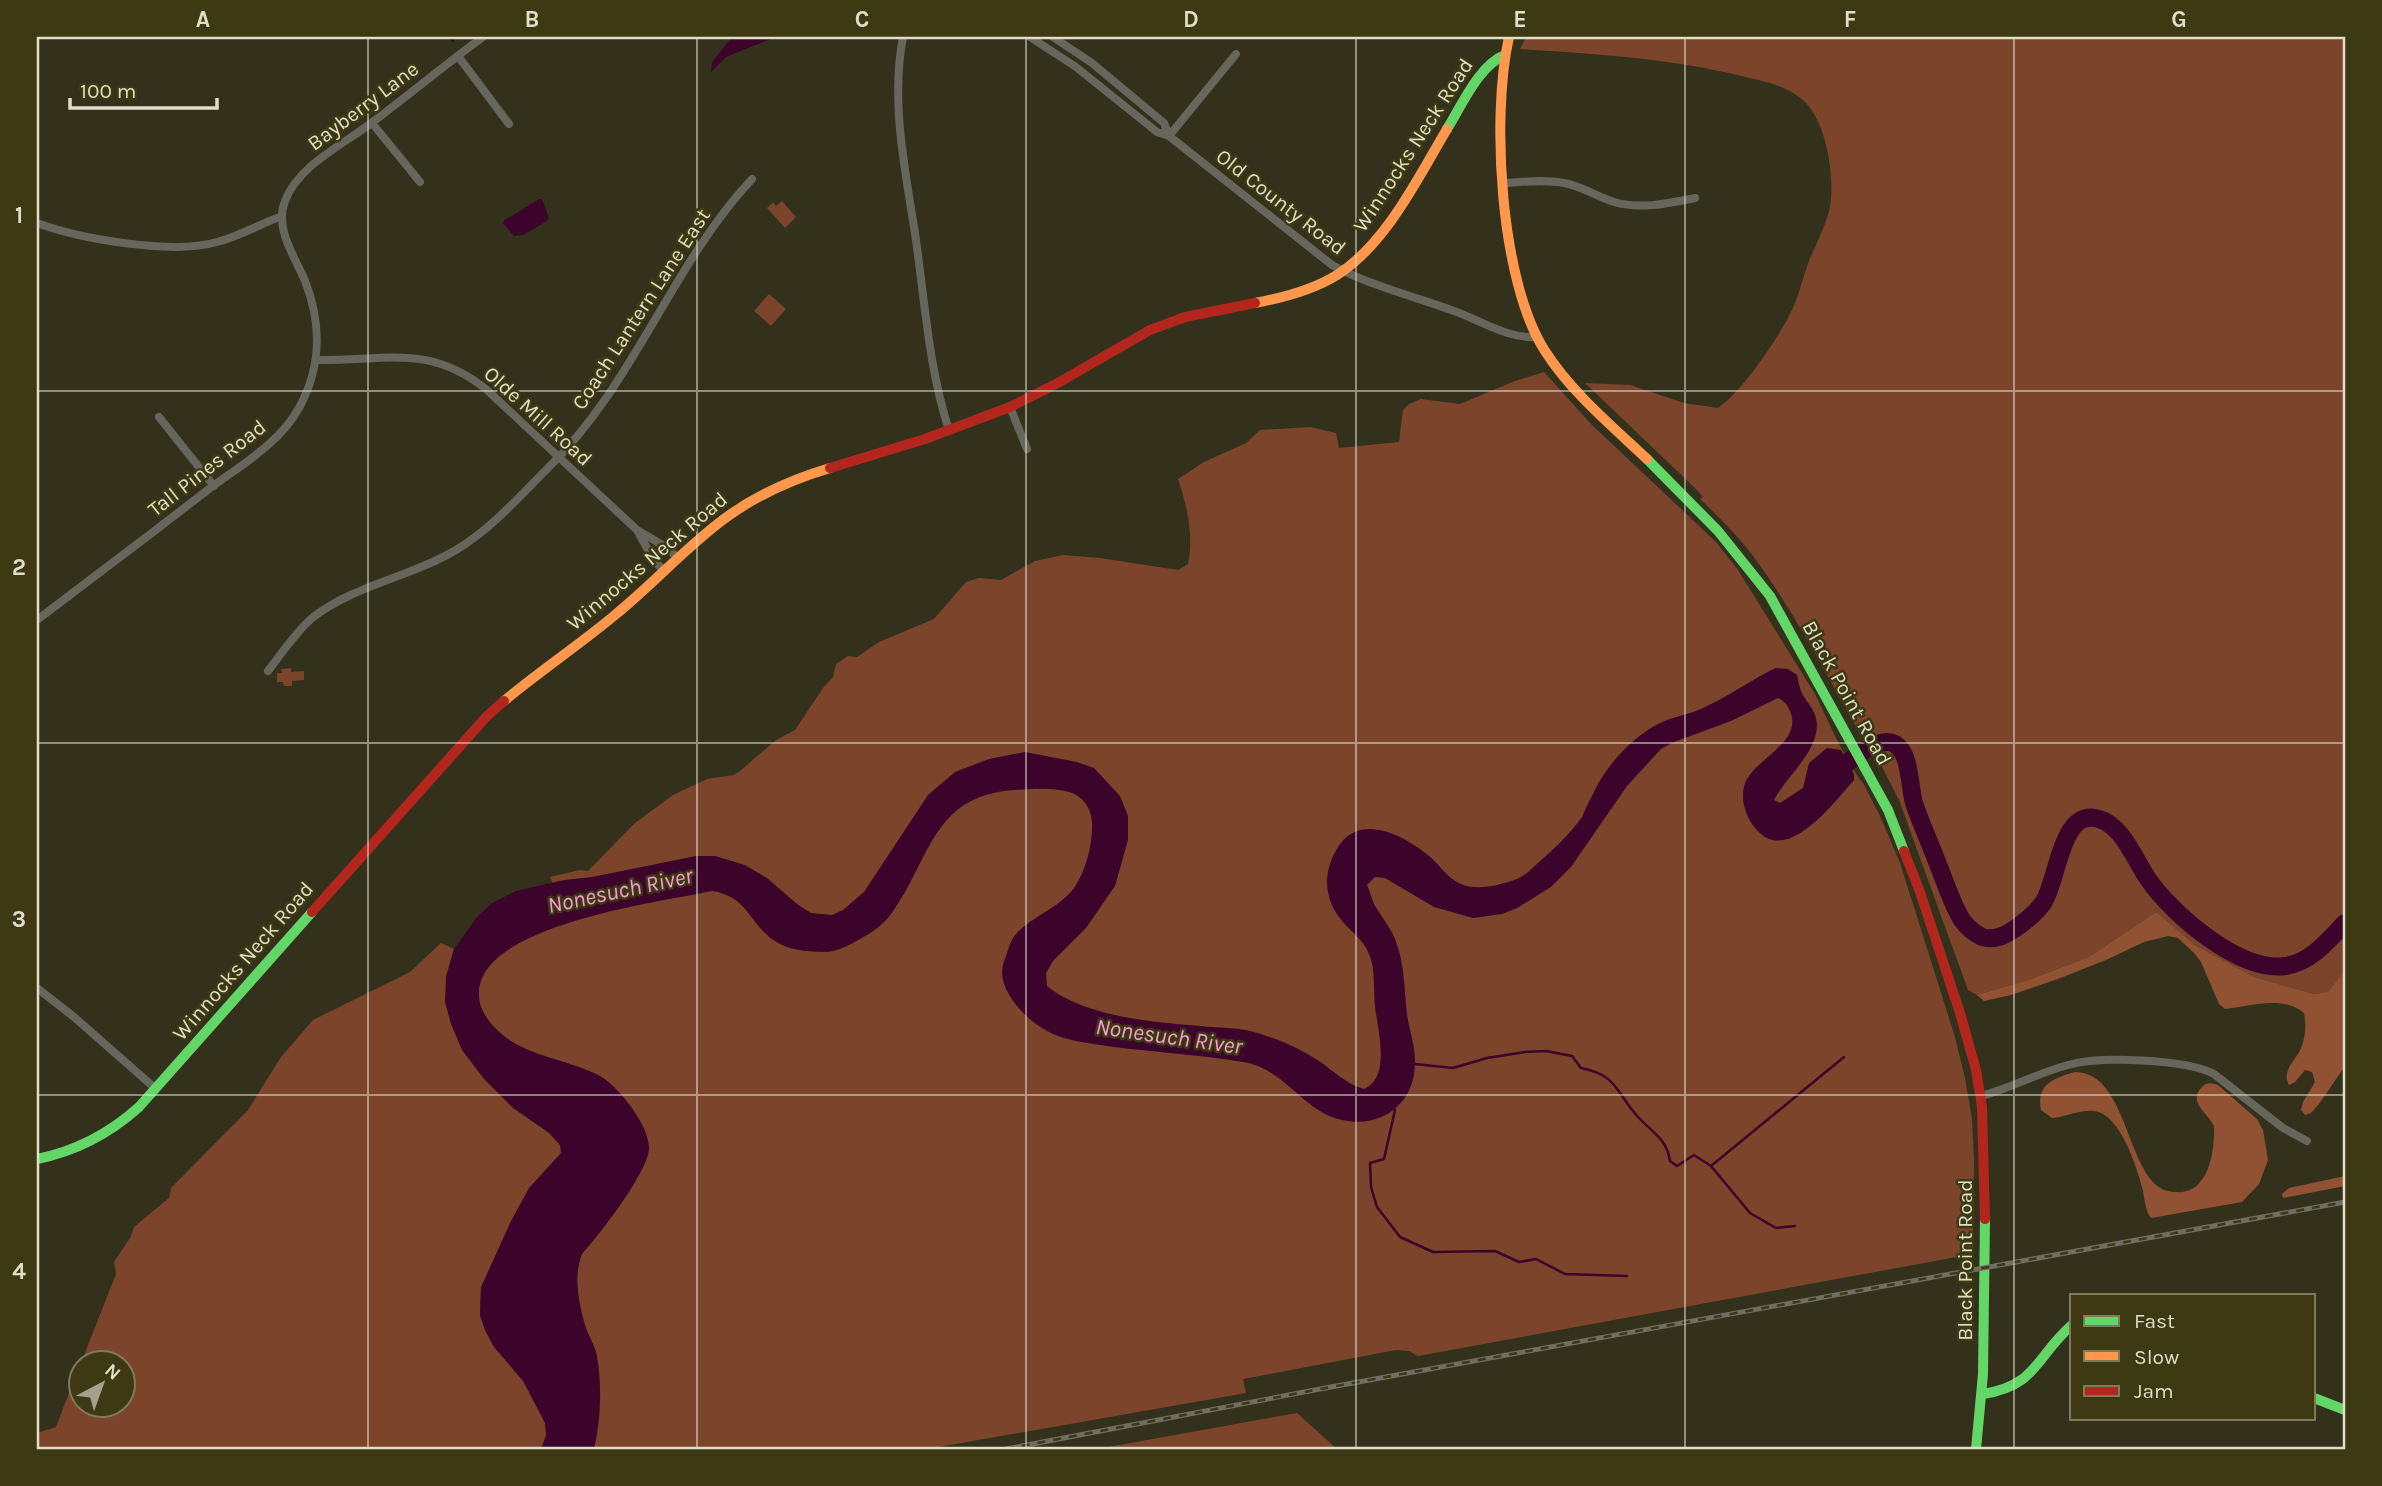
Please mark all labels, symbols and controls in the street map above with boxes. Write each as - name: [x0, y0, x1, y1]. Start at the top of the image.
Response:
- text: A: [196, 6, 210, 33]
- text: B: [525, 6, 539, 33]
- text: C: [855, 6, 869, 33]
- text: D: [1183, 6, 1199, 33]
- text: E: [1513, 6, 1527, 33]
- text: F: [1844, 6, 1856, 33]
- text: G: [2171, 6, 2187, 33]
- street label: Winnocks Neck Road: [1348, 54, 1478, 236]
- street label: Bayberry Lane: [303, 57, 423, 155]
- scale bar: [70, 66, 217, 110]
- text: 100 m: [80, 79, 137, 103]
- street label: Old County Road: [1212, 144, 1350, 260]
- text: 1: [15, 202, 23, 229]
- street label: Coach Lantern Lane East: [567, 204, 715, 414]
- street label: Olde Mill Road: [479, 361, 597, 471]
- street label: Tall Pines Road: [143, 415, 271, 521]
- street label: Winnocks Neck Road: [562, 487, 732, 635]
- text: 2: [12, 554, 26, 581]
- street label: Black Point Road: [1797, 617, 1897, 769]
- water label: Nonesuch River: [545, 862, 696, 919]
- street label: Winnocks Neck Road: [168, 877, 318, 1045]
- text: 3: [12, 906, 26, 933]
- water label: Nonesuch River: [1094, 1013, 1245, 1060]
- street label: Black Point Road: [1953, 1179, 1977, 1341]
- text: 4: [12, 1258, 26, 1285]
- legend: [2070, 1294, 2316, 1420]
- text: Fast: [2134, 1309, 2175, 1333]
- text: Slow: [2134, 1345, 2179, 1369]
- north arrow: [66, 1350, 136, 1420]
- text: N: [100, 1359, 125, 1385]
- text: Jam: [2134, 1379, 2174, 1403]

